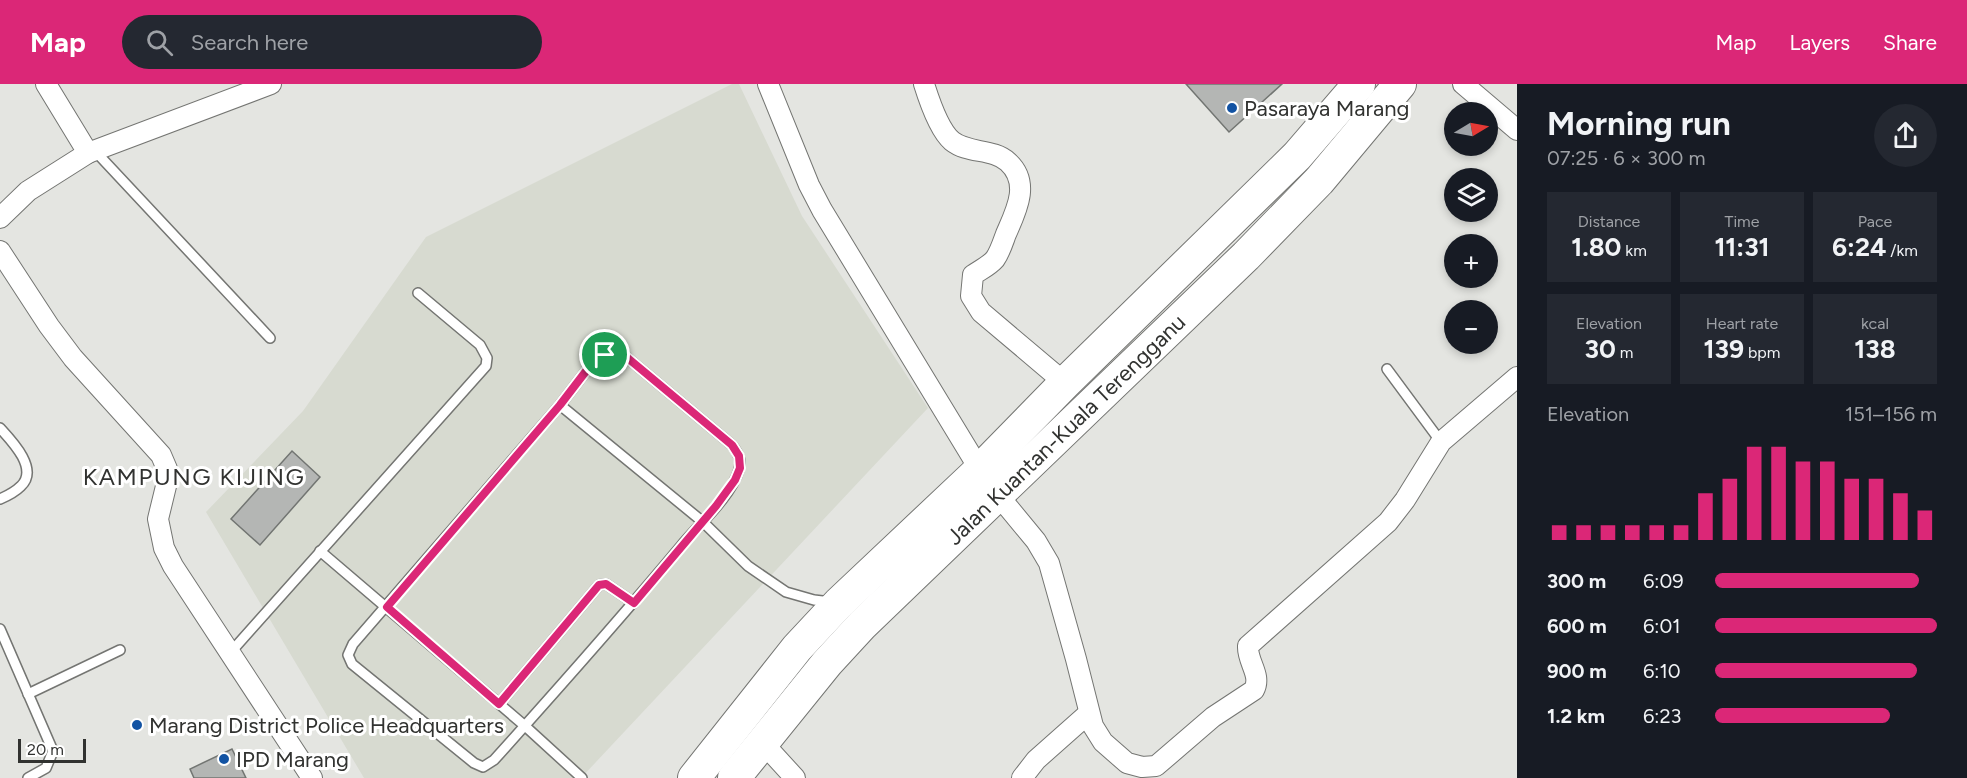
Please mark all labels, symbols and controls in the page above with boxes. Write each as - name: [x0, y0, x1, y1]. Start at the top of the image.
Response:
- search box: [122, 15, 542, 69]
- text: Map: [30, 25, 86, 59]
- icon: search: [143, 26, 176, 59]
- text: Search here: [191, 29, 308, 56]
- text: Map: [1716, 30, 1756, 55]
- text: Layers: [1789, 30, 1850, 55]
- text: Share: [1883, 30, 1937, 55]
- place label: Pasaraya Marang: [1244, 95, 1409, 122]
- marker: Pasaraya Marang: [1225, 101, 1239, 115]
- north arrow: [1444, 102, 1498, 156]
- map controls: [1444, 102, 1498, 354]
- text: Morning run: [1547, 104, 1731, 143]
- button: share: [1874, 104, 1937, 167]
- text: 07:25 · 6 × 300 m: [1547, 146, 1705, 170]
- button: layers: [1444, 168, 1498, 222]
- text: Distance: [1578, 212, 1640, 231]
- text: Time: [1725, 212, 1759, 231]
- text: Pace: [1858, 212, 1892, 231]
- text: 1.80: [1571, 231, 1621, 263]
- text: 11:31: [1714, 231, 1770, 263]
- text: 6:24: [1832, 231, 1886, 263]
- button: +: [1444, 234, 1498, 288]
- text: km: [1621, 241, 1647, 260]
- text: /km: [1886, 241, 1918, 260]
- button: −: [1444, 300, 1498, 354]
- street label: Jalan Kuantan-Kuala Terengganu: [941, 308, 1191, 550]
- text: Elevation: [1576, 314, 1642, 333]
- text: Heart rate: [1706, 314, 1778, 333]
- text: kcal: [1861, 314, 1889, 333]
- pin: [579, 329, 630, 380]
- text: 30: [1585, 333, 1616, 365]
- text: 139: [1704, 333, 1744, 365]
- text: 138: [1854, 333, 1896, 365]
- icon: arrive: [588, 338, 621, 371]
- text: m: [1616, 343, 1633, 362]
- text: bpm: [1744, 343, 1780, 362]
- text: Elevation: [1547, 402, 1629, 426]
- text: 151–156 m: [1845, 402, 1937, 426]
- district label: KAMPUNG KIJING: [83, 462, 305, 491]
- text: 300 m: [1547, 569, 1606, 593]
- text: 6:09: [1643, 569, 1684, 593]
- text: 600 m: [1547, 614, 1607, 638]
- text: 6:01: [1643, 614, 1680, 638]
- text: 900 m: [1547, 659, 1607, 683]
- text: 6:10: [1643, 659, 1680, 683]
- text: 1.2 km: [1547, 704, 1605, 728]
- text: 6:23: [1643, 704, 1681, 728]
- place label: Marang District Police Headquarters: [149, 712, 504, 739]
- marker: Marang District Police Headquarters: [130, 718, 144, 732]
- scale bar: [18, 736, 86, 764]
- text: 20 m: [27, 740, 64, 759]
- place label: IPD Marang: [236, 746, 349, 773]
- marker: IPD Marang: [217, 752, 231, 766]

